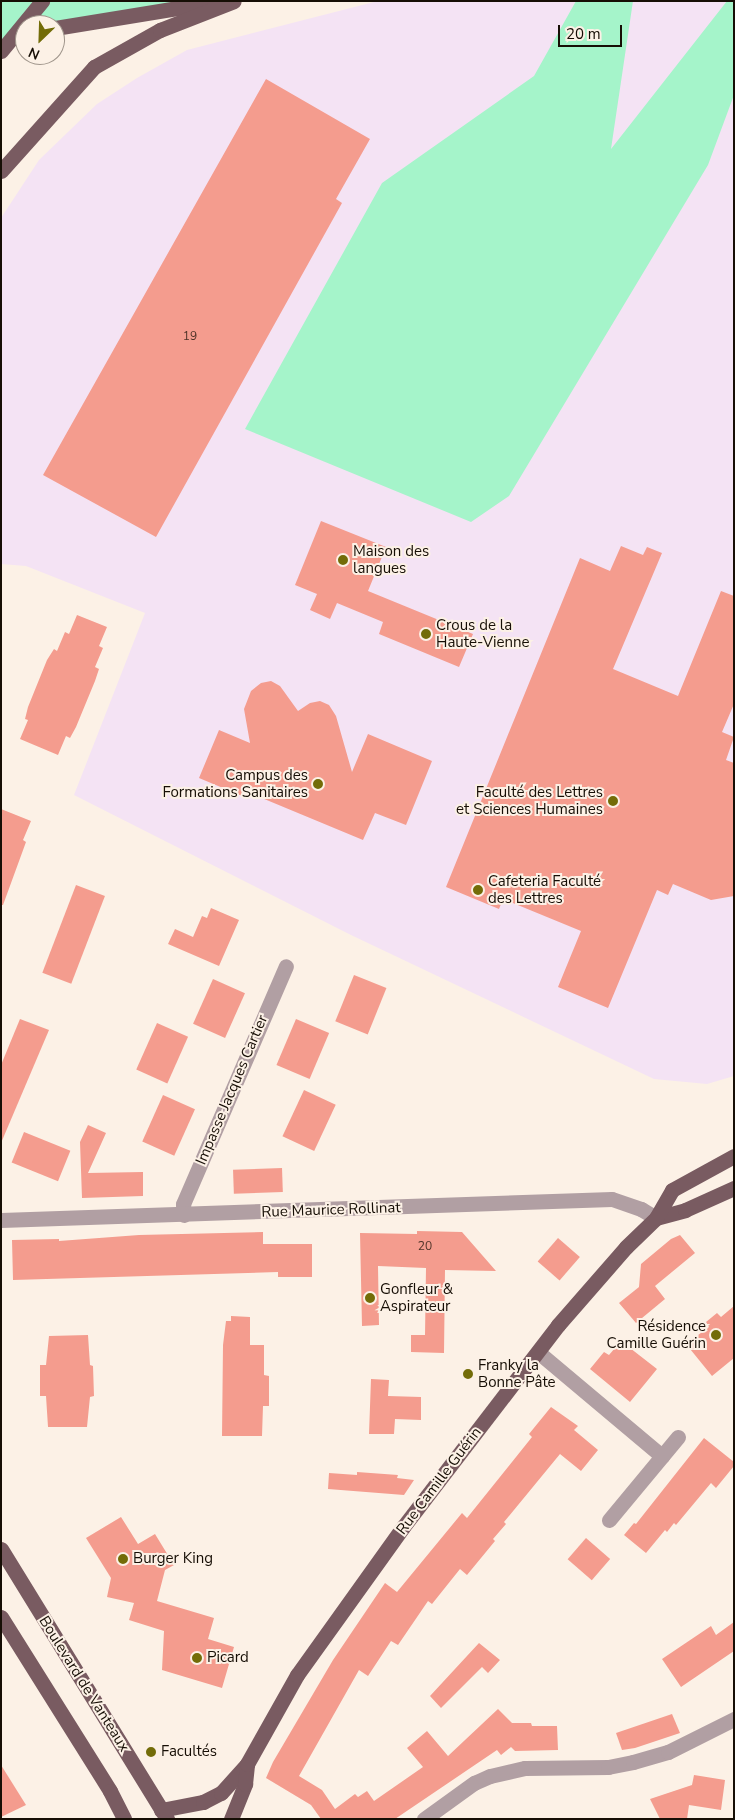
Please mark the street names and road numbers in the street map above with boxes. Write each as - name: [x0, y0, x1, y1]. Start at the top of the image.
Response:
- street label: Impasse Jacques Cartier: [192, 1012, 272, 1168]
- street label: Rue Maurice Rollinat: [261, 1199, 401, 1221]
- street label: Rue Camille Guérin: [393, 1424, 485, 1538]
- street label: Boulevard de Vanteaux: [35, 1613, 133, 1755]

